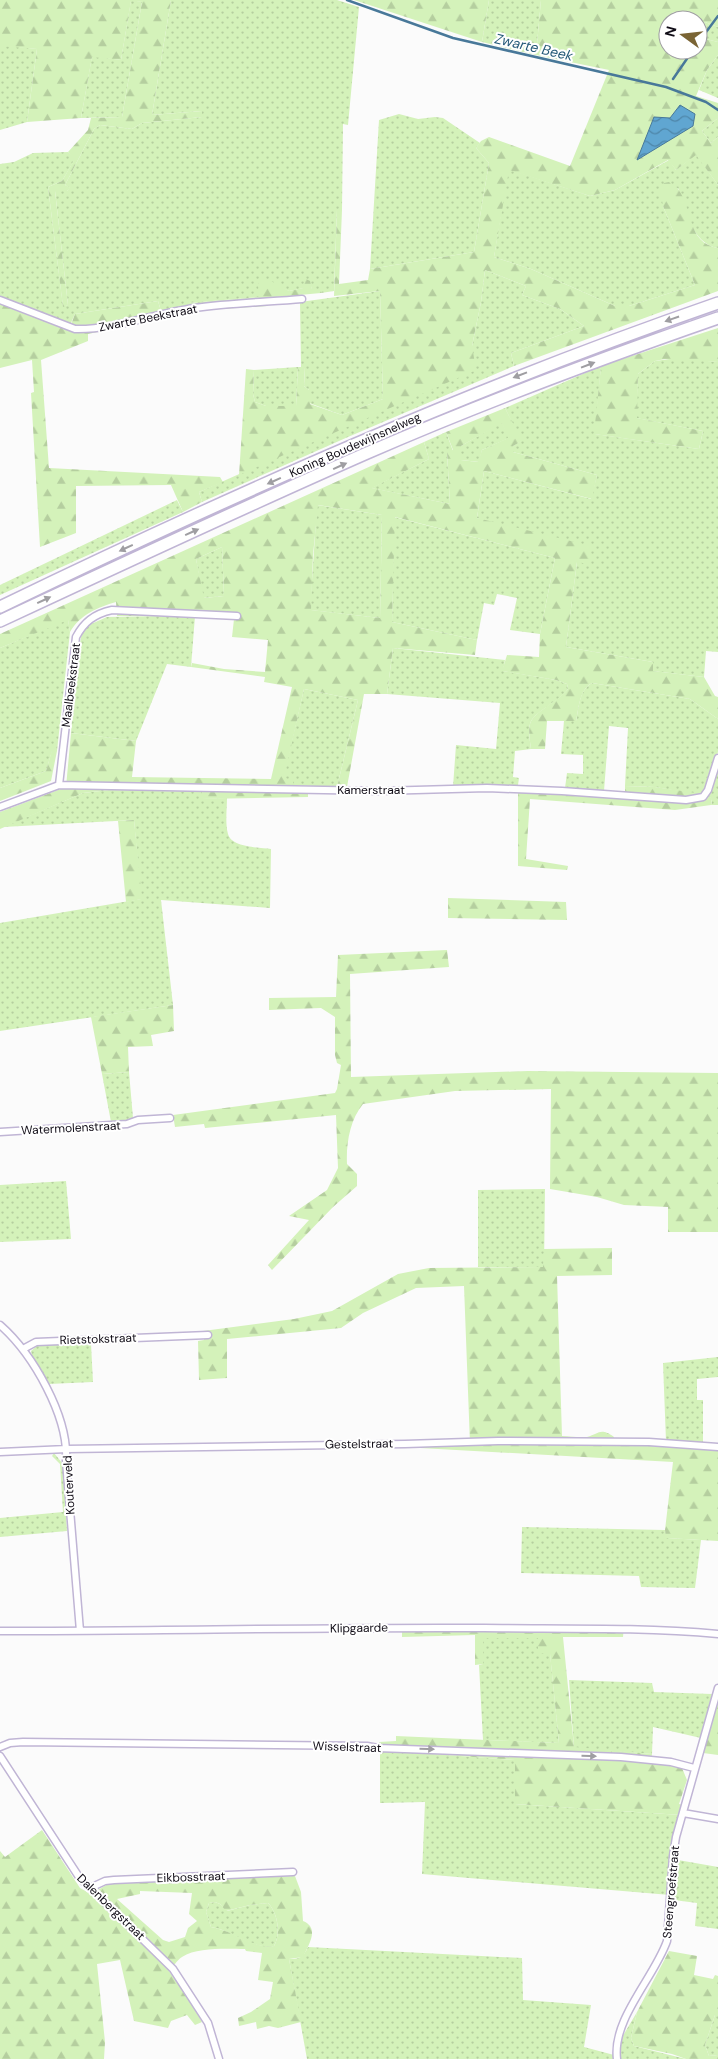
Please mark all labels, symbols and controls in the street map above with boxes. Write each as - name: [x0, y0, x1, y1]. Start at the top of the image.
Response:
- north arrow: [658, 10, 708, 60]
- text: N: [660, 24, 680, 39]
- water label: Zwarte Beek: [493, 29, 576, 65]
- street label: Zwarte Beekstraat: [97, 301, 199, 335]
- one-way arrow: [664, 315, 679, 323]
- one-way arrow: [580, 360, 595, 368]
- one-way arrow: [512, 372, 527, 380]
- street label: Koning Boudewijnsnelweg: [287, 409, 424, 481]
- one-way arrow: [333, 461, 347, 469]
- one-way arrow: [267, 477, 281, 485]
- one-way arrow: [185, 528, 199, 536]
- one-way arrow: [119, 545, 133, 553]
- one-way arrow: [37, 596, 51, 604]
- street label: Maalbeekstraat: [58, 641, 84, 728]
- street label: Kamerstraat: [337, 782, 405, 798]
- street label: Watermolenstraat: [21, 1117, 122, 1139]
- street label: Rietstokstraat: [59, 1330, 137, 1348]
- street label: Gestelstraat: [325, 1435, 394, 1453]
- street label: Kouterveld: [59, 1455, 79, 1515]
- street label: Klipgaarde: [330, 1619, 388, 1637]
- street label: Wisselstraat: [312, 1738, 382, 1756]
- one-way arrow: [419, 1746, 435, 1754]
- one-way arrow: [581, 1752, 597, 1760]
- street label: Steengroefstraat: [659, 1845, 683, 1939]
- street label: Eikbosstraat: [156, 1868, 226, 1886]
- street label: Dalenbergstraat: [73, 1870, 149, 1944]

